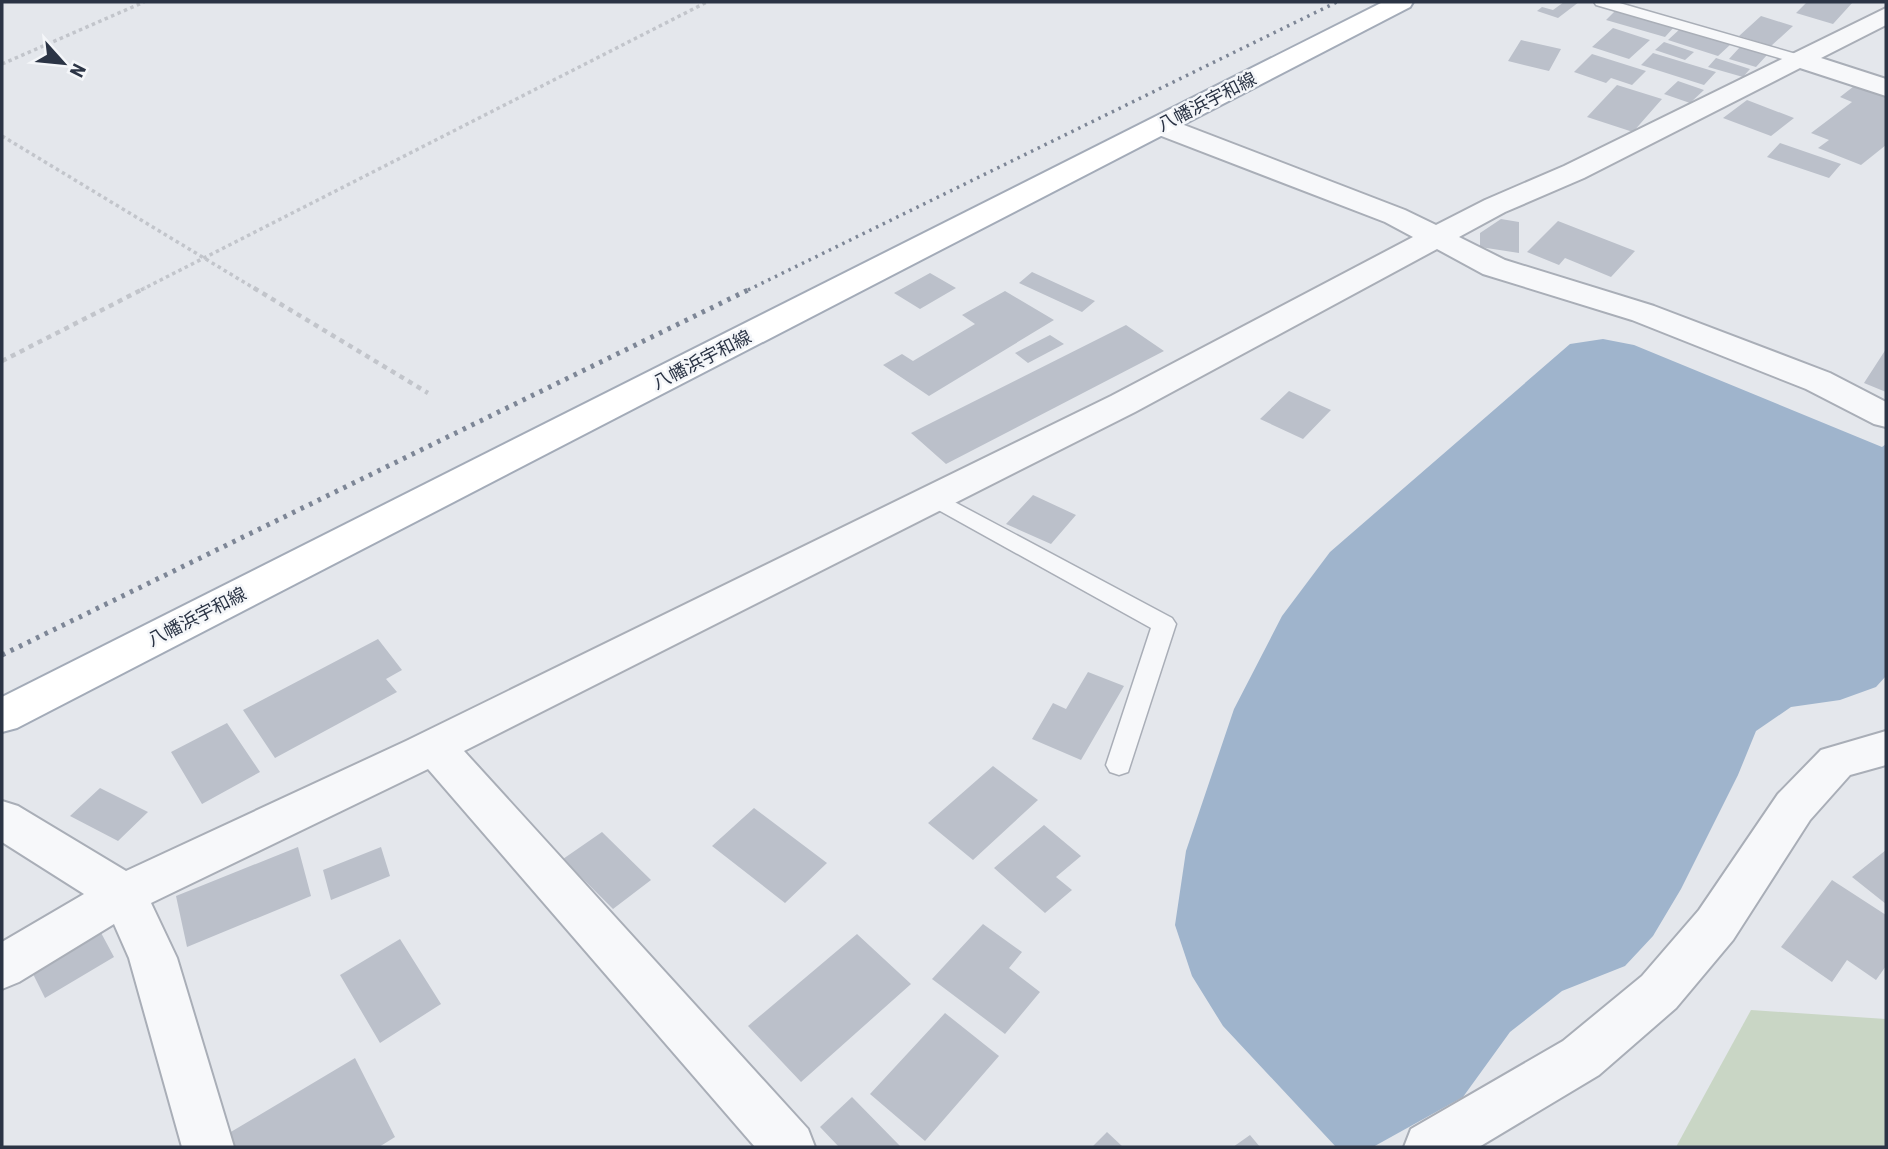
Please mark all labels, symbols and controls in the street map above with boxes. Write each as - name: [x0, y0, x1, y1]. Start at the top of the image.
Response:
- north arrow: [28, 28, 98, 98]
- text: N: [65, 60, 91, 81]
- street label: 八幡浜宇和線: [1154, 68, 1260, 135]
- street label: 八幡浜宇和線: [649, 326, 755, 393]
- street label: 八幡浜宇和線: [144, 583, 250, 650]

